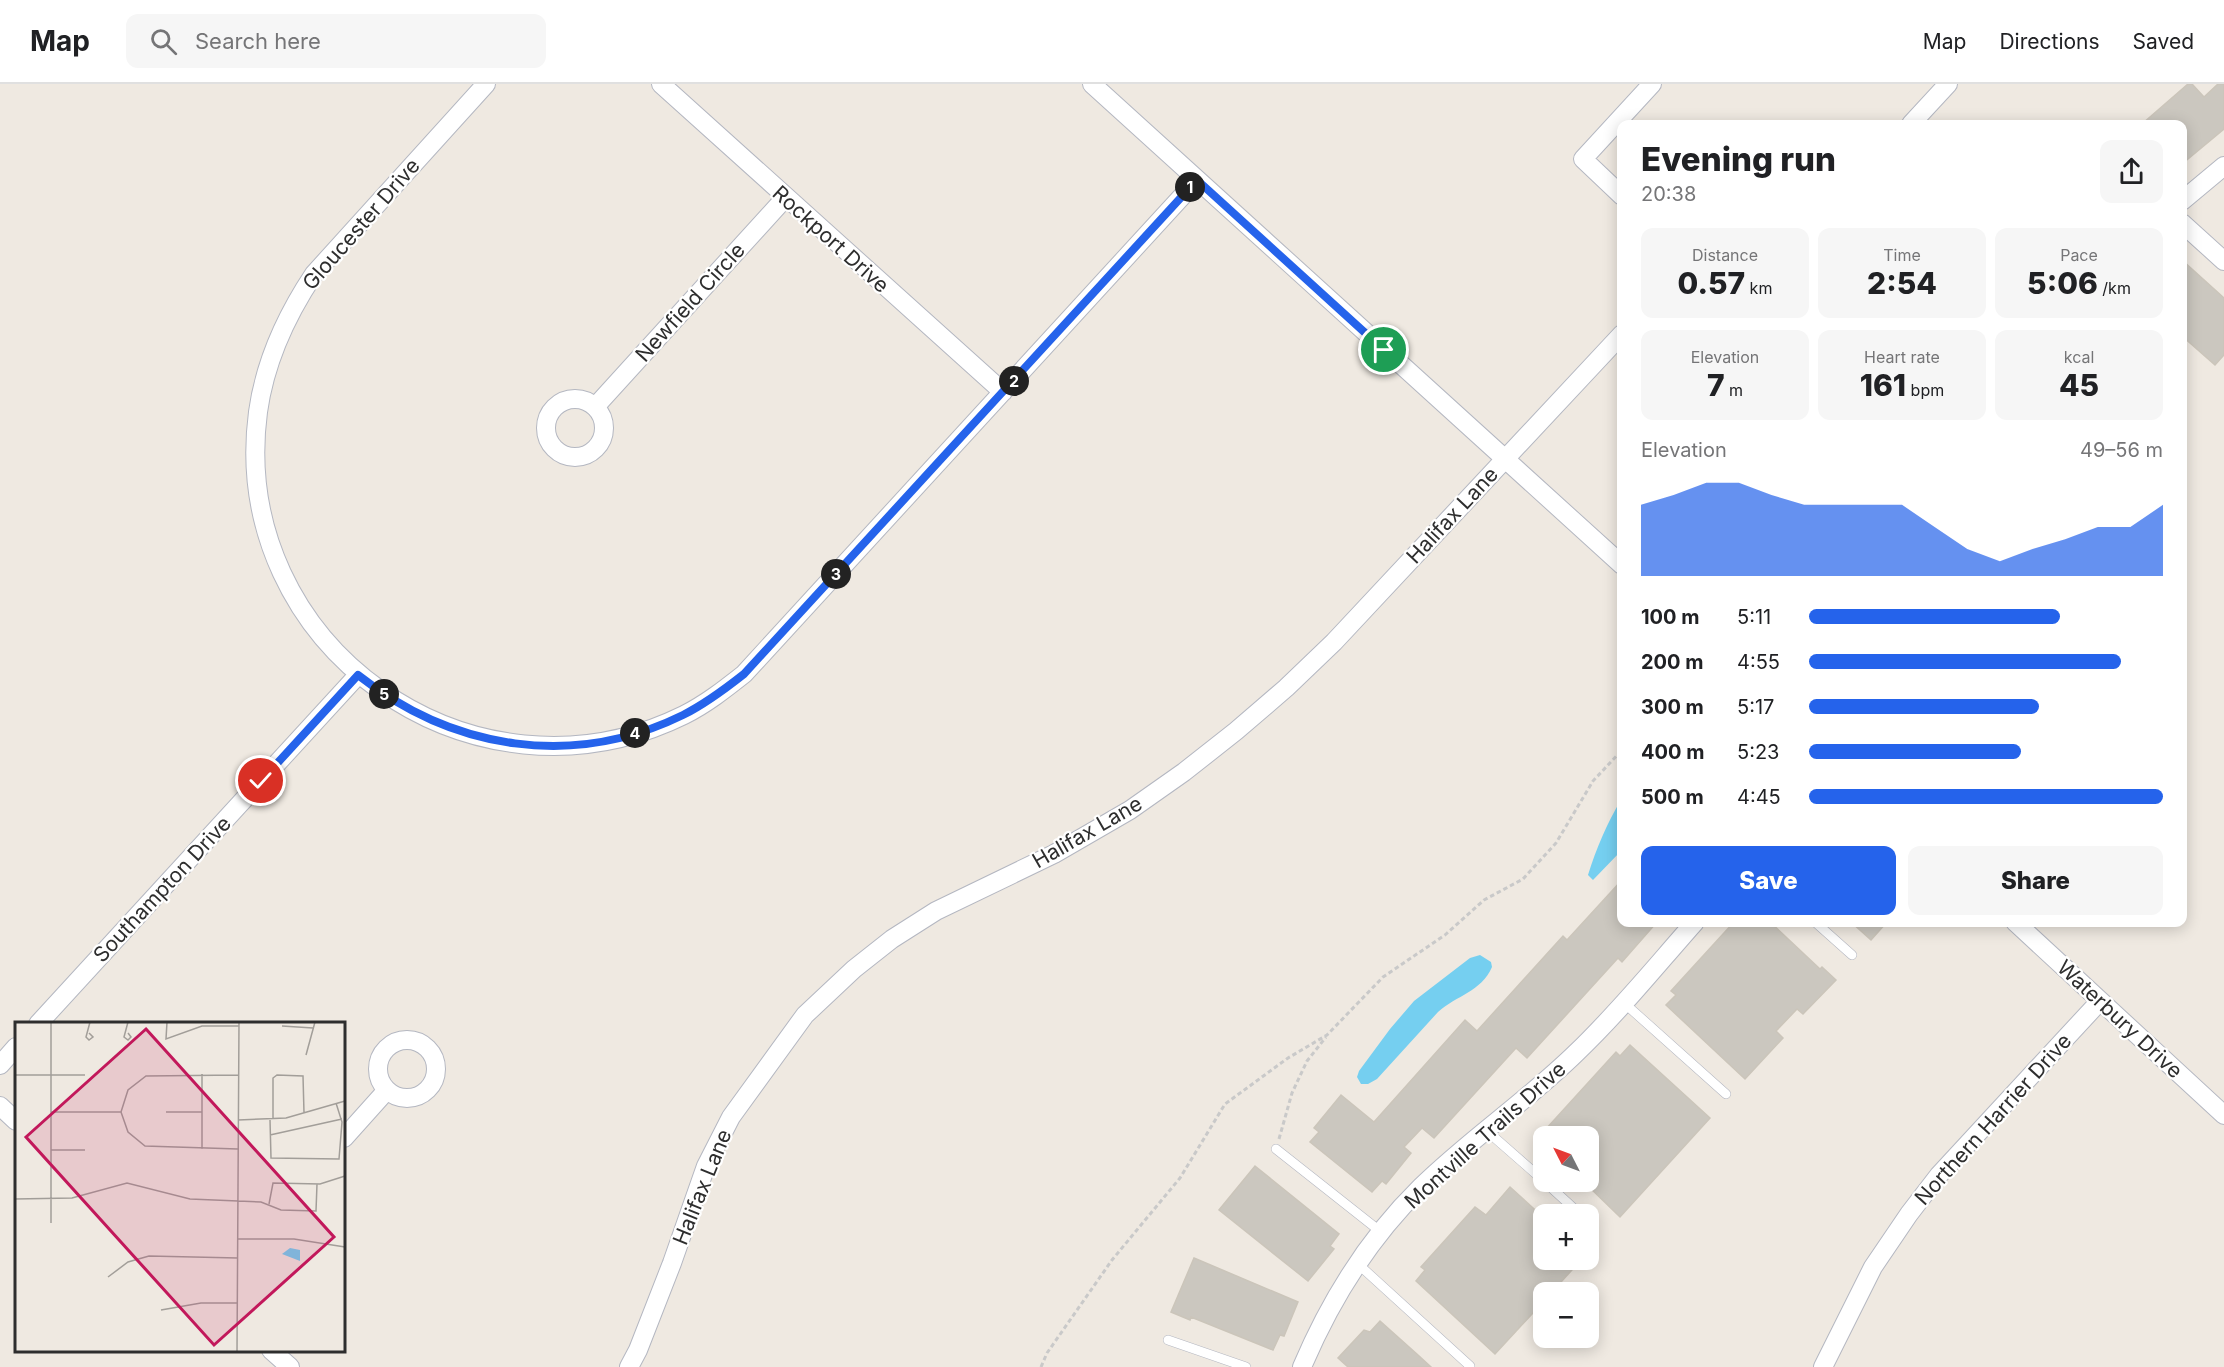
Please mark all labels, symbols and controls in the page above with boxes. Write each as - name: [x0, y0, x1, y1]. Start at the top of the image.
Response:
- search box: [126, 14, 546, 68]
- text: Map: [30, 24, 90, 58]
- icon: search: [147, 25, 180, 58]
- text: Search here: [195, 28, 321, 54]
- text: Map: [1923, 29, 1966, 54]
- text: Directions: [1999, 29, 2100, 54]
- text: Saved: [2133, 29, 2194, 54]
- text: Evening run: [1641, 139, 1836, 179]
- button: share: [2100, 140, 2163, 203]
- street label: Gloucester Drive: [297, 153, 425, 295]
- pin: 1: [1175, 172, 1205, 202]
- text: 1: [1187, 177, 1193, 197]
- street label: Rockport Drive: [768, 180, 894, 298]
- text: 20:38: [1641, 182, 1696, 206]
- street label: Newfield Circle: [630, 237, 750, 367]
- text: Distance: [1692, 245, 1758, 265]
- text: Time: [1883, 245, 1921, 265]
- text: Pace: [2060, 245, 2098, 265]
- text: 0.57: [1678, 265, 1745, 301]
- text: 2:54: [1867, 265, 1937, 301]
- text: 5:06: [2027, 265, 2098, 301]
- text: km: [1745, 278, 1772, 298]
- text: /km: [2098, 278, 2131, 298]
- pin: [1358, 324, 1409, 375]
- icon: arrive: [1367, 333, 1400, 366]
- text: Elevation: [1691, 347, 1759, 367]
- text: Heart rate: [1864, 347, 1940, 367]
- text: kcal: [2064, 347, 2094, 367]
- pin: 2: [999, 366, 1029, 396]
- text: 7: [1707, 367, 1725, 403]
- text: 161: [1860, 367, 1906, 403]
- text: 45: [2059, 367, 2099, 403]
- text: 2: [1009, 371, 1019, 391]
- text: m: [1725, 380, 1743, 400]
- text: bpm: [1906, 380, 1944, 400]
- text: Elevation: [1641, 438, 1727, 462]
- text: 49–56 m: [2080, 438, 2163, 462]
- street label: Halifax Lane: [1401, 462, 1503, 568]
- pin: 3: [821, 559, 851, 589]
- text: 3: [831, 564, 841, 584]
- text: 100 m: [1641, 605, 1700, 629]
- text: 5:11: [1737, 605, 1771, 629]
- text: 200 m: [1641, 650, 1704, 674]
- text: 4:55: [1737, 650, 1780, 674]
- pin: 5: [369, 679, 399, 709]
- text: 5: [379, 684, 389, 704]
- text: 300 m: [1641, 695, 1704, 719]
- text: 5:17: [1737, 695, 1774, 719]
- pin: 4: [620, 718, 650, 748]
- text: 4: [630, 723, 640, 743]
- text: 400 m: [1641, 740, 1705, 764]
- text: 5:23: [1737, 740, 1779, 764]
- pin: [235, 755, 286, 806]
- icon: check: [244, 764, 277, 797]
- text: 500 m: [1641, 785, 1704, 809]
- text: 4:45: [1737, 785, 1781, 809]
- street label: Halifax Lane: [1028, 791, 1146, 873]
- street label: Southampton Drive: [88, 811, 236, 967]
- button: Save: [1641, 846, 1896, 915]
- button: Share: [1908, 846, 2163, 915]
- street label: Waterbury Drive: [2052, 955, 2188, 1083]
- inset map: [15, 1022, 345, 1352]
- street label: Northern Harrier Drive: [1909, 1028, 2077, 1210]
- street label: Montville Trails Drive: [1399, 1056, 1571, 1214]
- street label: Halifax Lane: [667, 1126, 737, 1248]
- north arrow: [1533, 1126, 1599, 1192]
- map controls: [1533, 1126, 1599, 1348]
- button: +: [1533, 1204, 1599, 1270]
- button: −: [1533, 1282, 1599, 1348]

